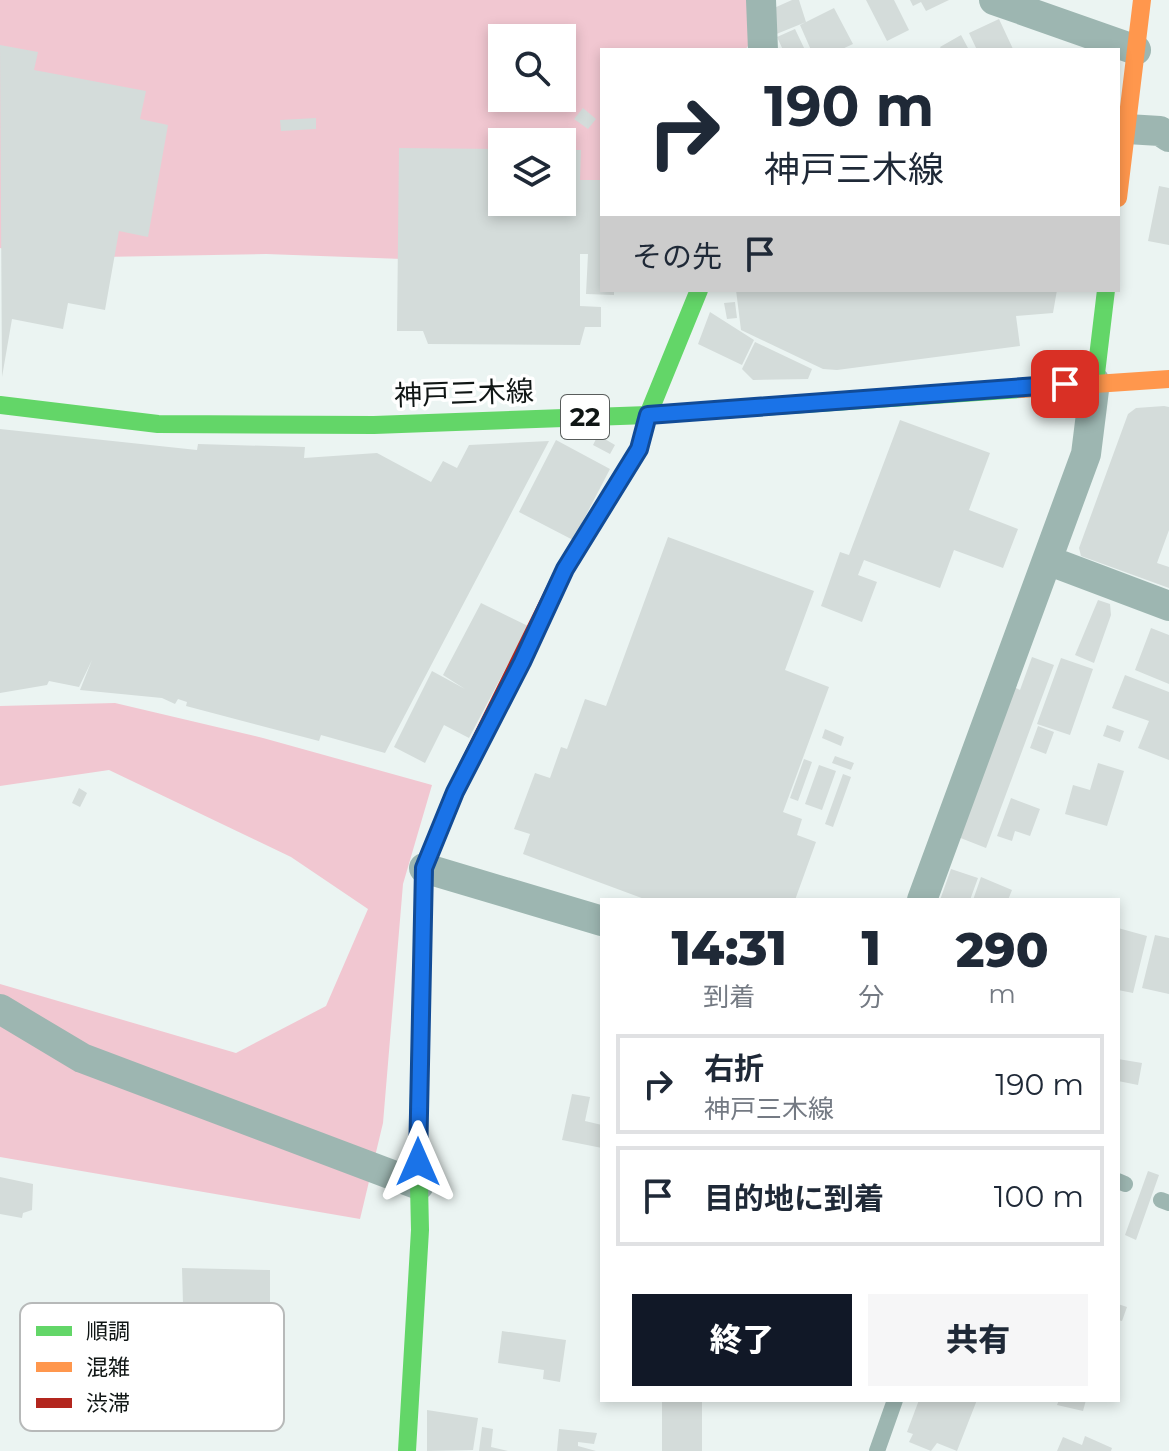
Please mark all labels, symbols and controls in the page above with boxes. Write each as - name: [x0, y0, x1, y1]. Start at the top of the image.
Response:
- map controls: [488, 24, 576, 216]
- button: search: [488, 24, 576, 112]
- text: 190 m: [764, 72, 934, 140]
- icon: right: [632, 80, 736, 184]
- button: layers: [488, 128, 576, 216]
- text: 神戸三木線: [764, 147, 944, 191]
- icon: arrive: [738, 232, 782, 276]
- text: その先: [632, 238, 722, 275]
- pin: [1031, 350, 1099, 418]
- icon: arrive: [1043, 362, 1087, 406]
- street label: 神戸三木線: [393, 374, 535, 412]
- road number: 22: [561, 395, 609, 439]
- text: 14:31: [671, 919, 787, 977]
- text: 1: [862, 919, 881, 977]
- text: 290: [956, 921, 1049, 979]
- text: m: [988, 978, 1016, 1010]
- text: 到着: [703, 981, 755, 1013]
- text: 分: [858, 981, 884, 1013]
- text: 右折: [704, 1050, 764, 1087]
- icon: right: [636, 1062, 680, 1106]
- text: 190 m: [995, 1066, 1084, 1103]
- text: 神戸三木線: [704, 1093, 834, 1125]
- position arrow: [376, 1120, 460, 1204]
- icon: arrive: [636, 1174, 680, 1218]
- text: 100 m: [994, 1178, 1084, 1215]
- text: 目的地に到着: [704, 1180, 884, 1217]
- button: 終了: [632, 1294, 852, 1386]
- button: 共有: [868, 1294, 1088, 1386]
- legend: [20, 1303, 284, 1431]
- text: 順調: [86, 1318, 130, 1345]
- text: 混雑: [86, 1354, 130, 1381]
- text: 渋滞: [86, 1390, 130, 1417]

